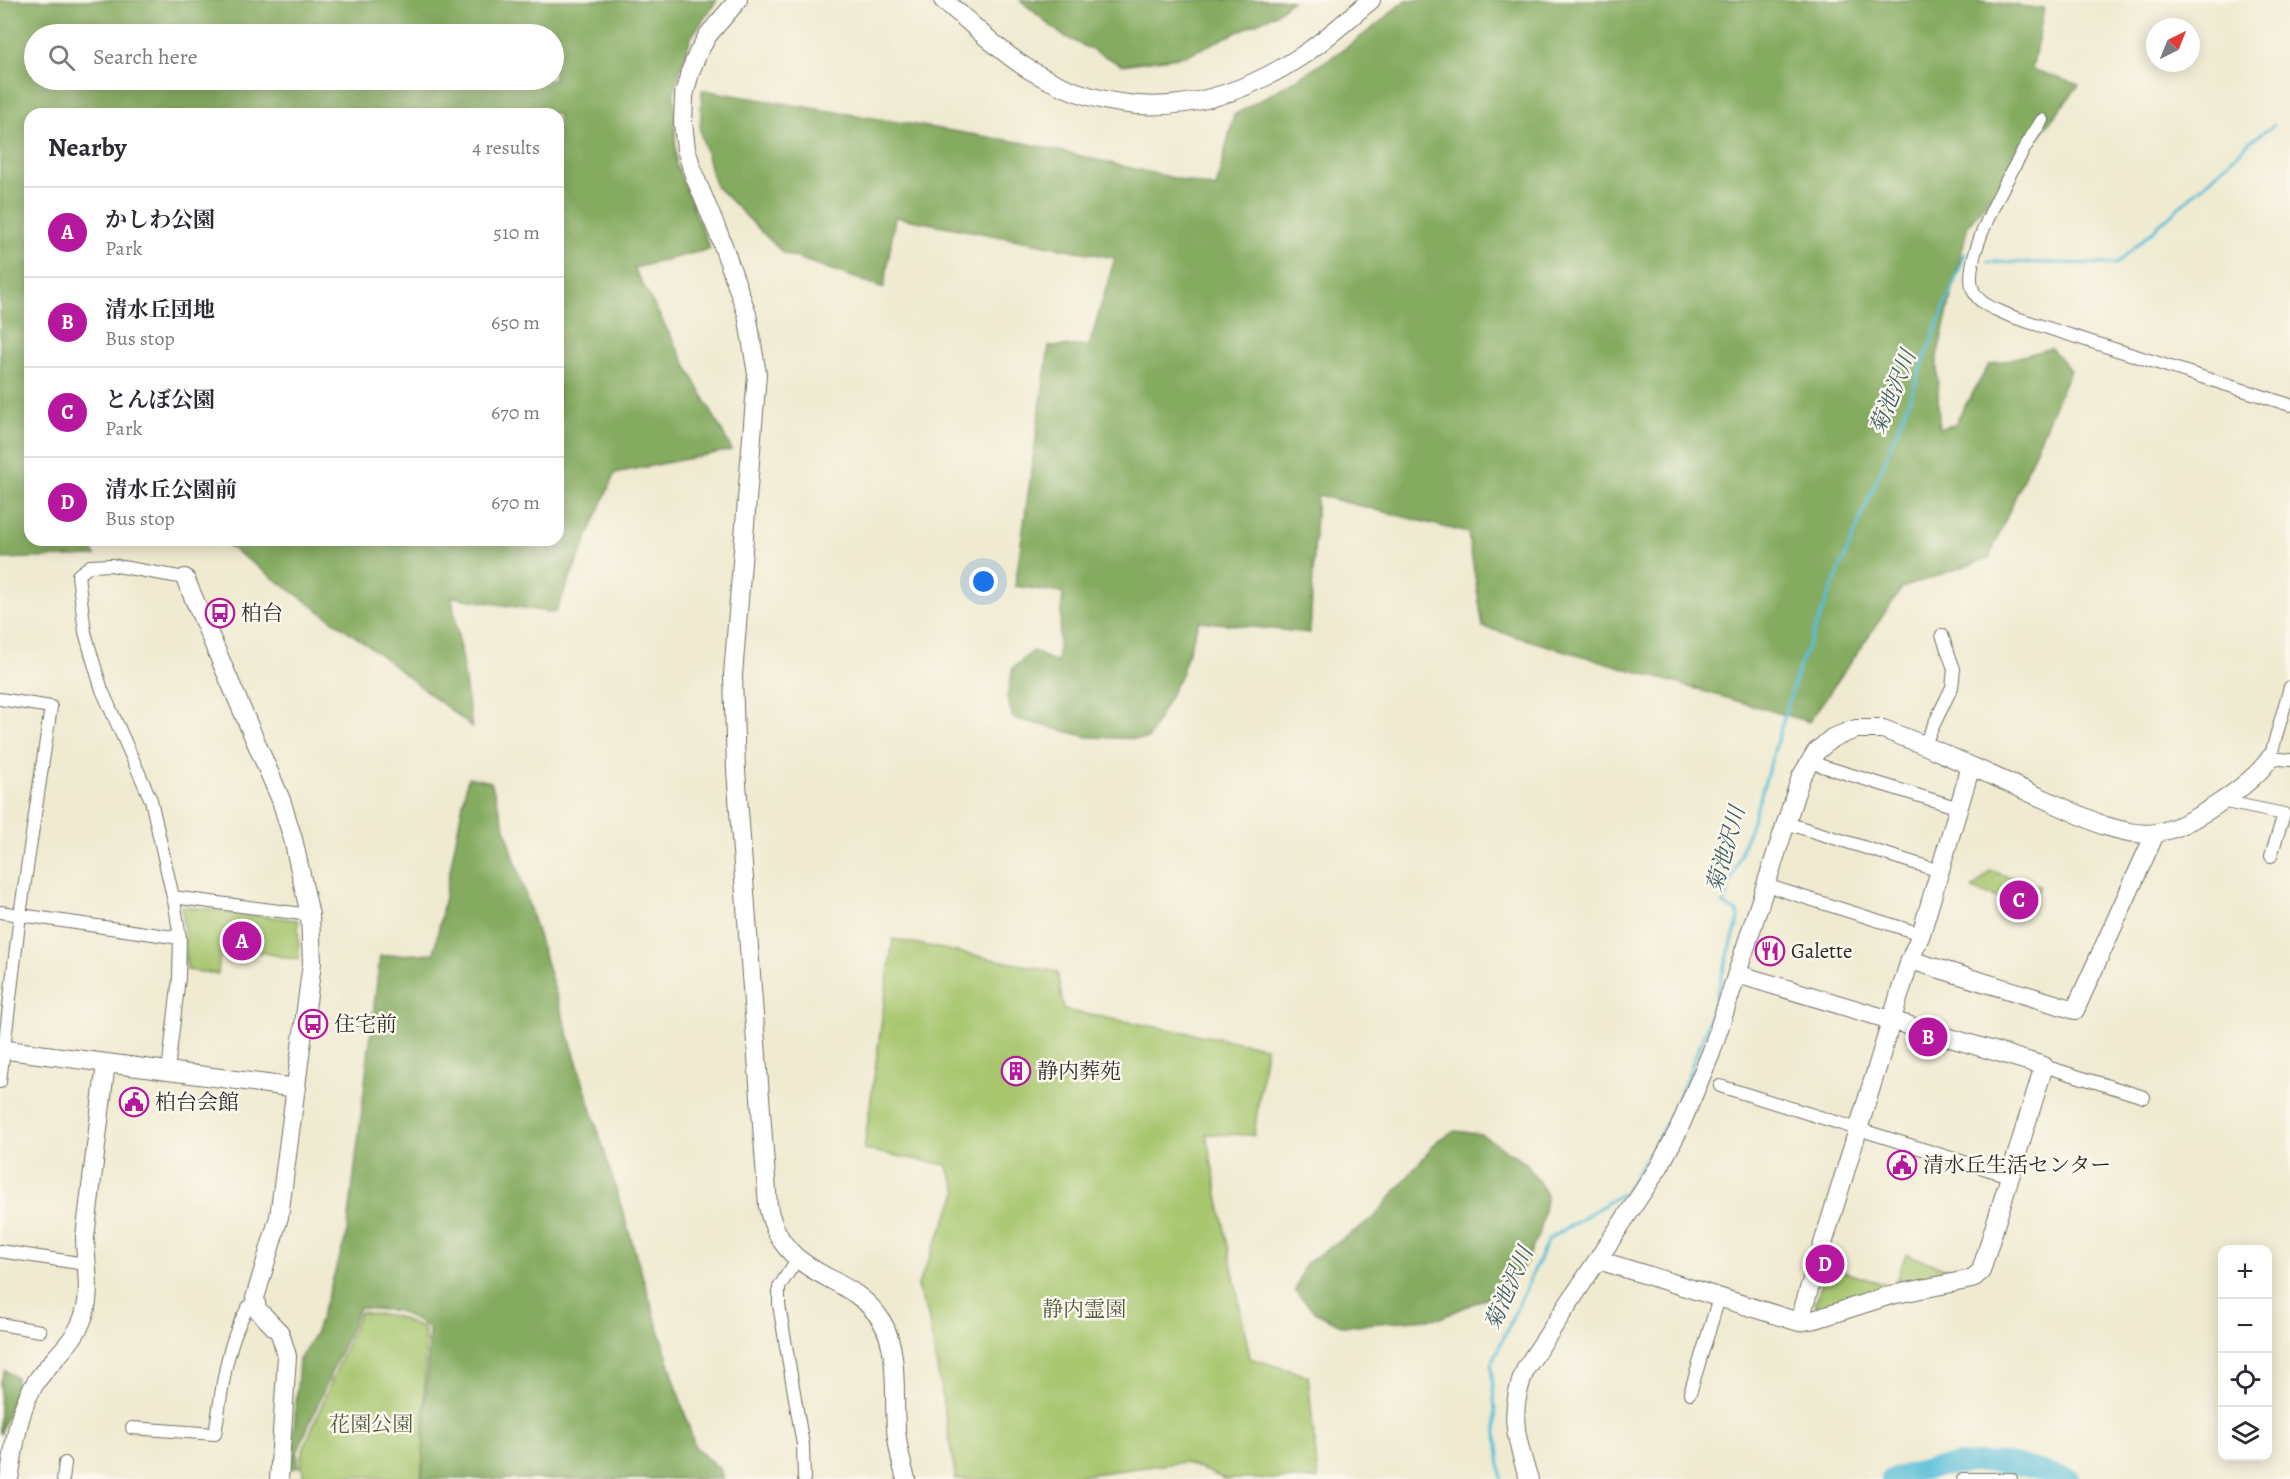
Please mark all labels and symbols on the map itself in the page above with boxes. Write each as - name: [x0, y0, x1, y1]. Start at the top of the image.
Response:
- north arrow: [2146, 18, 2200, 72]
- water label: 菊池沢川: [1863, 344, 1924, 439]
- your location: [969, 567, 998, 596]
- bus stop icon: 柏台: [204, 597, 236, 629]
- place label: 柏台: [241, 599, 283, 627]
- water label: 菊池沢川: [1699, 801, 1753, 896]
- pin: C: [2000, 878, 2038, 922]
- pin: A: [222, 918, 262, 964]
- restaurant icon: Galette: [1754, 935, 1786, 967]
- place label: Galette: [1791, 937, 1852, 965]
- bus stop icon: 住宅前: [297, 1008, 329, 1040]
- place label: 住宅前: [334, 1010, 397, 1038]
- pin: B: [1908, 1014, 1948, 1060]
- building icon: 静内葬苑: [1000, 1055, 1032, 1087]
- place label: 静内葬苑: [1037, 1057, 1121, 1085]
- public building icon: 柏台会館: [118, 1086, 150, 1118]
- place label: 柏台会館: [155, 1088, 239, 1116]
- public building icon: 清水丘生活センター: [1886, 1149, 1918, 1181]
- place label: 清水丘生活センター: [1923, 1151, 2111, 1179]
- water label: 菊池沢川: [1477, 1240, 1541, 1335]
- pin: D: [1806, 1242, 1844, 1286]
- park label: 静内霊園: [1042, 1295, 1126, 1323]
- park label: 花園公園: [329, 1410, 413, 1438]

